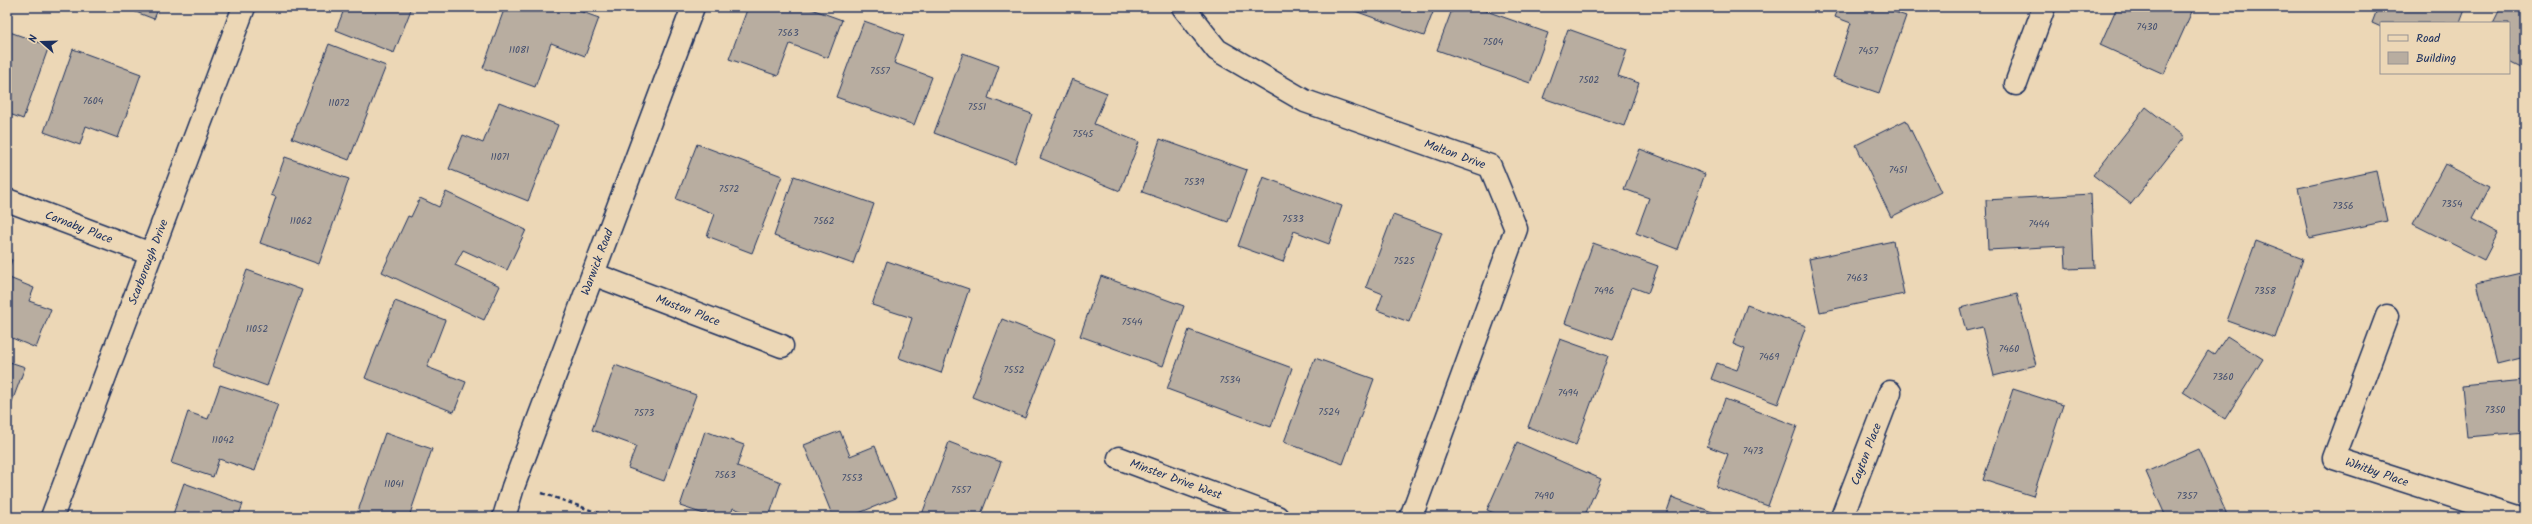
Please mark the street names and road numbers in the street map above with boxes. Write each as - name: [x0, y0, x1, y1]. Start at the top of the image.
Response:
- street label: Malton Drive: [1421, 135, 1489, 175]
- street label: Carnaby Place: [42, 206, 116, 249]
- street label: Scarborough Drive: [123, 216, 174, 308]
- street label: Warwick Road: [576, 225, 619, 298]
- street label: Muston Place: [653, 290, 723, 332]
- street label: Cayton Place: [1846, 420, 1887, 488]
- street label: Whitby Place: [2343, 453, 2412, 492]
- street label: Minster Drive West: [1127, 454, 1225, 505]

